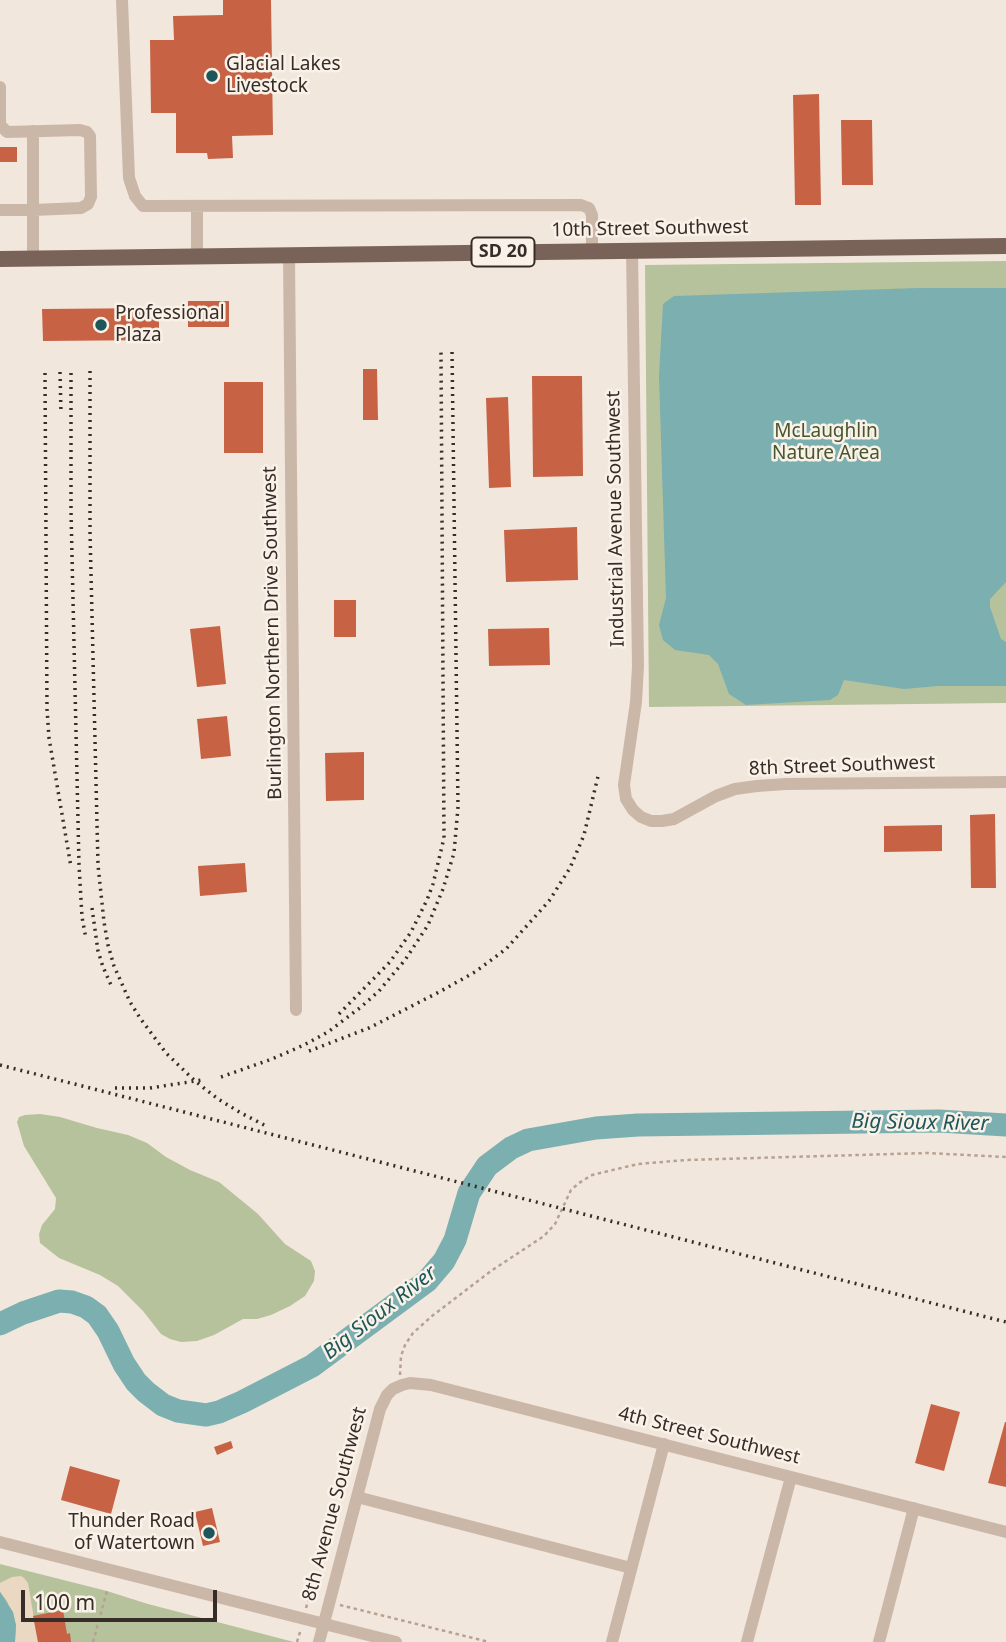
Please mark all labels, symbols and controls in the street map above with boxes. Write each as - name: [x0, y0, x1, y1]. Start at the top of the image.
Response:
- place label: Glacial Lakes Livestock: [226, 54, 340, 98]
- marker: Glacial Lakes Livestock: [204, 68, 220, 84]
- street label: 10th Street Southwest: [551, 216, 749, 242]
- road number: SD 20: [472, 238, 534, 266]
- place label: Professional Plaza: [115, 303, 225, 347]
- marker: Professional Plaza: [93, 317, 109, 333]
- street label: Industrial Avenue Southwest: [602, 391, 630, 647]
- park label: McLaughlin Nature Area: [772, 421, 880, 465]
- street label: Burlington Northern Drive Southwest: [259, 466, 287, 800]
- street label: 8th Street Southwest: [749, 751, 935, 781]
- water label: Big Sioux River: [851, 1109, 989, 1137]
- water label: Big Sioux River: [318, 1261, 442, 1365]
- street label: 4th Street Southwest: [616, 1402, 802, 1470]
- street label: 8th Avenue Southwest: [298, 1404, 372, 1604]
- place label: Thunder Road of Watertown: [68, 1511, 195, 1555]
- marker: Thunder Road of Watertown: [201, 1525, 217, 1541]
- scale bar: [24, 1576, 220, 1620]
- text: 100 m: [34, 1588, 95, 1616]

